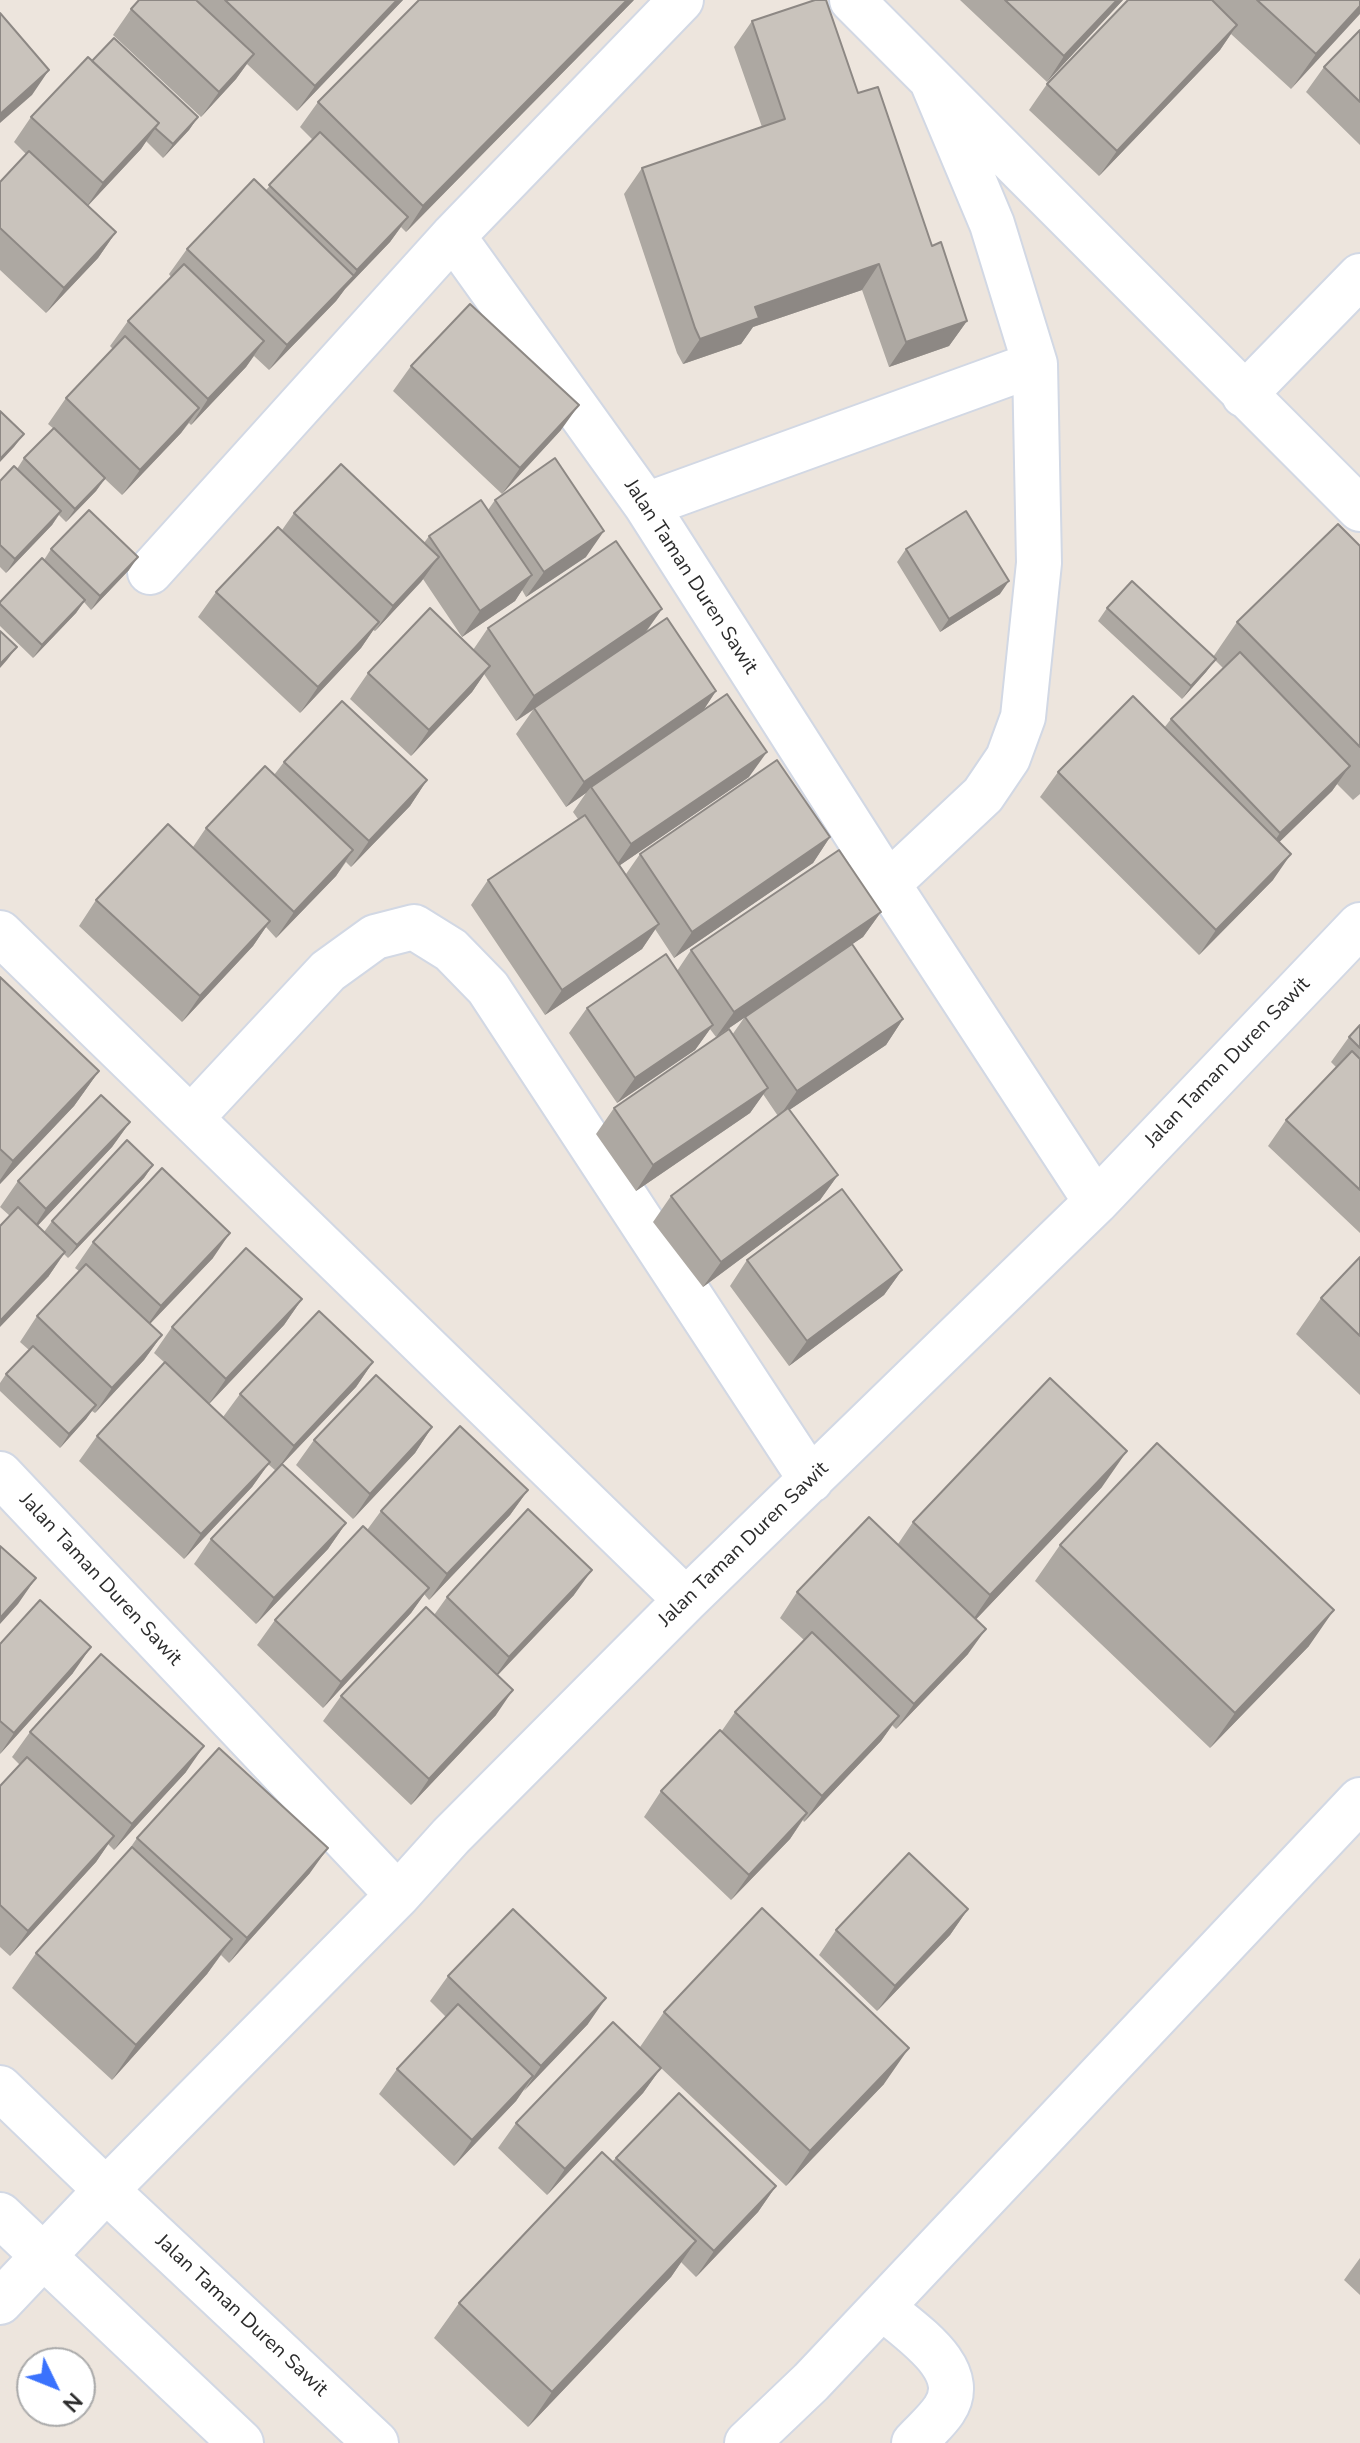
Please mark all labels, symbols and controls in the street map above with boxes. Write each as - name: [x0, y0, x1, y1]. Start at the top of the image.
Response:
- street label: Jalan Taman Duren Sawit: [618, 475, 762, 679]
- street label: Jalan Taman Duren Sawit: [1141, 973, 1315, 1153]
- street label: Jalan Taman Duren Sawit: [654, 1458, 834, 1632]
- street label: Jalan Taman Duren Sawit: [14, 1489, 186, 1671]
- street label: Jalan Taman Duren Sawit: [150, 2230, 332, 2402]
- north arrow: [16, 2347, 96, 2427]
- text: N: [56, 2386, 89, 2418]

